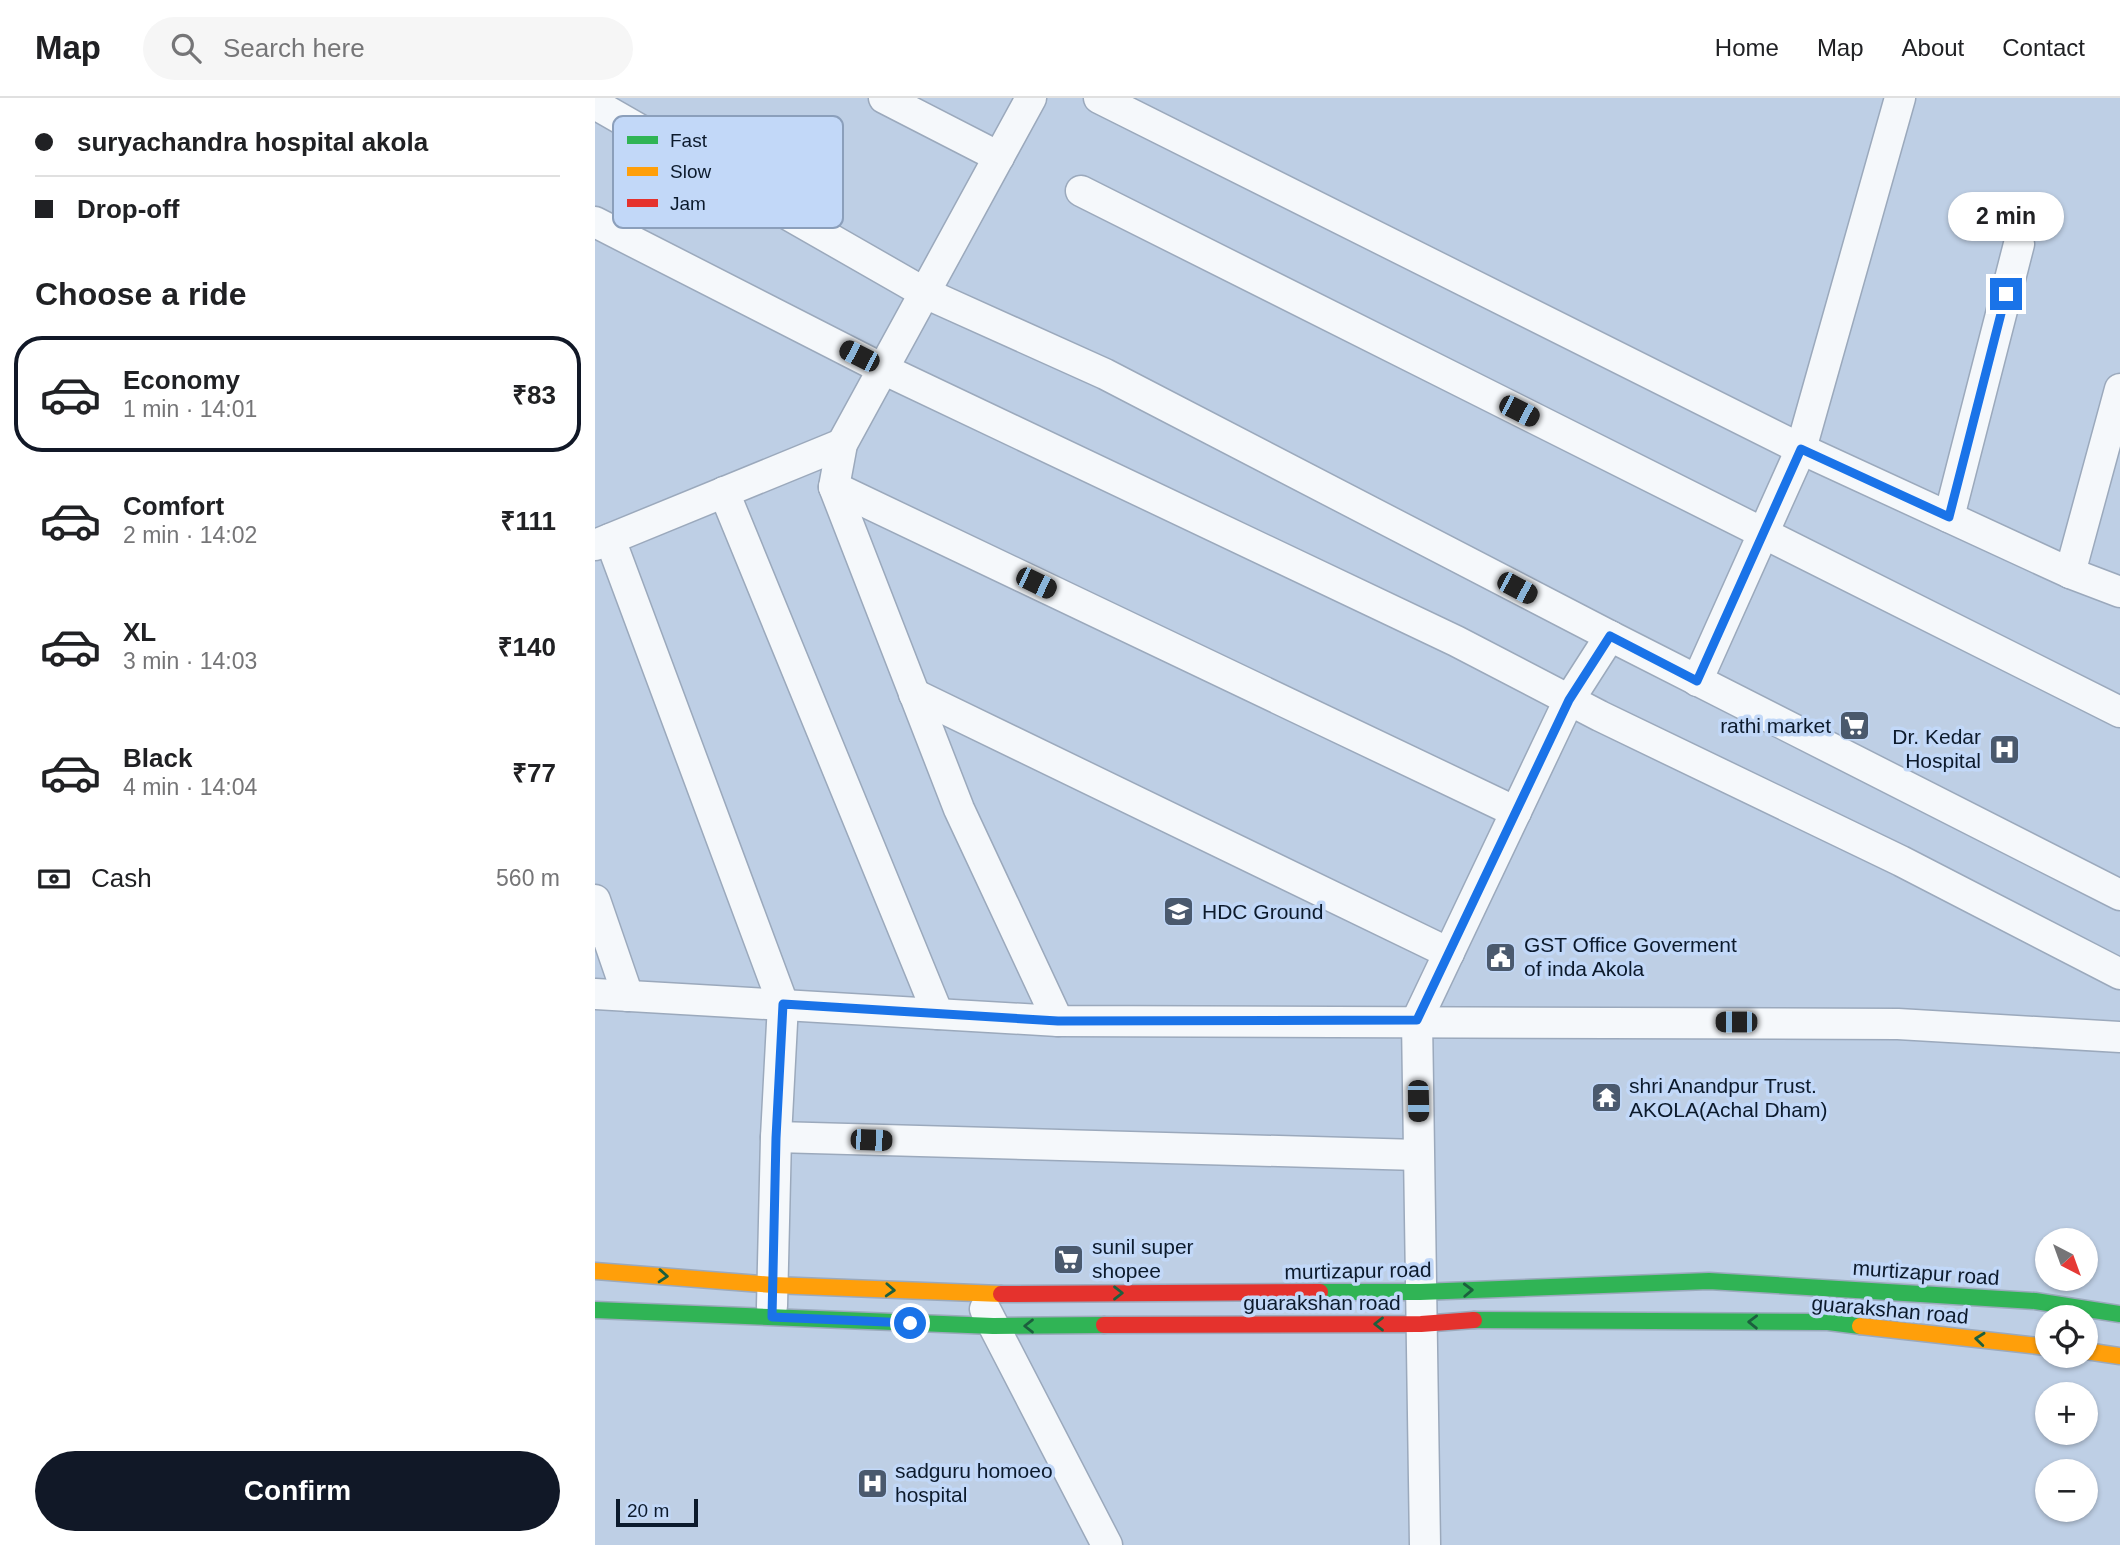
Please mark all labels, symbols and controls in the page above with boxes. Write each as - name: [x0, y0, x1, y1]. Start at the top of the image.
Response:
- search box: [143, 17, 633, 80]
- text: Map: [35, 29, 101, 66]
- icon: search: [167, 29, 205, 67]
- text: Search here: [223, 33, 365, 63]
- text: Home: [1715, 34, 1779, 61]
- text: Map: [1817, 34, 1864, 61]
- text: About: [1902, 34, 1964, 61]
- text: Contact: [2002, 34, 2085, 61]
- legend: [613, 116, 843, 228]
- text: suryachandra hospital akola: [77, 127, 428, 157]
- text: Fast: [670, 130, 708, 151]
- text: Slow: [670, 161, 711, 182]
- callout: 2 min: [1948, 192, 2064, 242]
- text: Jam: [670, 193, 706, 214]
- text: Drop-off: [77, 194, 180, 224]
- text: 2 min: [1976, 203, 2036, 229]
- text: Choose a ride: [35, 276, 247, 312]
- route end: [1990, 278, 2022, 310]
- car: [836, 337, 883, 375]
- icon: car: [39, 363, 102, 426]
- text: Economy: [123, 365, 240, 395]
- text: ₹83: [512, 380, 556, 410]
- car: [1496, 392, 1543, 430]
- text: 1 min · 14:01: [123, 396, 257, 422]
- icon: car: [39, 489, 102, 552]
- text: Comfort: [123, 491, 224, 521]
- text: ₹111: [501, 506, 556, 536]
- text: 2 min · 14:02: [123, 522, 257, 548]
- car: [1013, 564, 1060, 602]
- car: [1494, 569, 1541, 607]
- icon: car: [39, 615, 102, 678]
- text: XL: [123, 617, 156, 647]
- text: ₹140: [498, 632, 556, 662]
- text: 3 min · 14:03: [123, 648, 257, 674]
- supermarket icon: rathi market: [1837, 709, 1871, 743]
- place label: rathi market: [1720, 714, 1831, 737]
- place label: Dr. Kedar Hospital: [1892, 725, 1981, 772]
- hospital icon: Dr. Kedar Hospital: [1987, 732, 2021, 766]
- icon: car: [39, 741, 102, 804]
- text: Black: [123, 743, 192, 773]
- text: ₹77: [512, 758, 556, 788]
- text: 4 min · 14:04: [123, 774, 257, 800]
- icon: cash: [35, 860, 73, 898]
- text: Cash: [91, 863, 152, 893]
- text: 560 m: [496, 865, 560, 891]
- school or university icon: HDC Ground: [1162, 895, 1196, 929]
- place label: HDC Ground: [1202, 900, 1323, 923]
- place label: GST Office Goverment of inda Akola: [1524, 933, 1737, 980]
- public building icon: GST Office Goverment of inda Akola: [1484, 940, 1518, 974]
- car: [1716, 1012, 1758, 1033]
- place label: shri Anandpur Trust. AKOLA(Achal Dham): [1629, 1074, 1827, 1121]
- car: [1408, 1080, 1429, 1122]
- temple icon: shri Anandpur Trust. AKOLA(Achal Dham): [1589, 1081, 1623, 1115]
- car: [850, 1129, 893, 1151]
- north arrow: [2035, 1228, 2098, 1292]
- map controls: [2035, 1228, 2098, 1522]
- place label: sunil super shopee: [1092, 1235, 1194, 1282]
- supermarket icon: sunil super shopee: [1052, 1242, 1086, 1276]
- street label: murtizapur road: [1852, 1256, 2000, 1289]
- street label: murtizapur road: [1284, 1258, 1432, 1283]
- one-way arrow: [658, 1269, 669, 1284]
- one-way arrow: [885, 1283, 896, 1298]
- one-way arrow: [1462, 1283, 1473, 1298]
- one-way arrow: [1113, 1285, 1123, 1301]
- street label: guarakshan road: [1243, 1291, 1401, 1314]
- street label: guarakshan road: [1811, 1291, 1970, 1328]
- button: locate: [2035, 1305, 2098, 1368]
- route start: [894, 1307, 926, 1339]
- one-way arrow: [1747, 1314, 1758, 1329]
- one-way arrow: [1373, 1316, 1384, 1332]
- one-way arrow: [1023, 1318, 1034, 1334]
- one-way arrow: [1974, 1332, 1986, 1347]
- button: +: [2035, 1382, 2098, 1445]
- button: Confirm: [35, 1451, 560, 1531]
- place label: sadguru homoeo hospital: [895, 1459, 1053, 1506]
- button: −: [2035, 1459, 2098, 1522]
- hospital icon: sadguru homoeo hospital: [855, 1466, 889, 1500]
- scale bar: [616, 1496, 698, 1528]
- text: 20 m: [627, 1500, 669, 1521]

